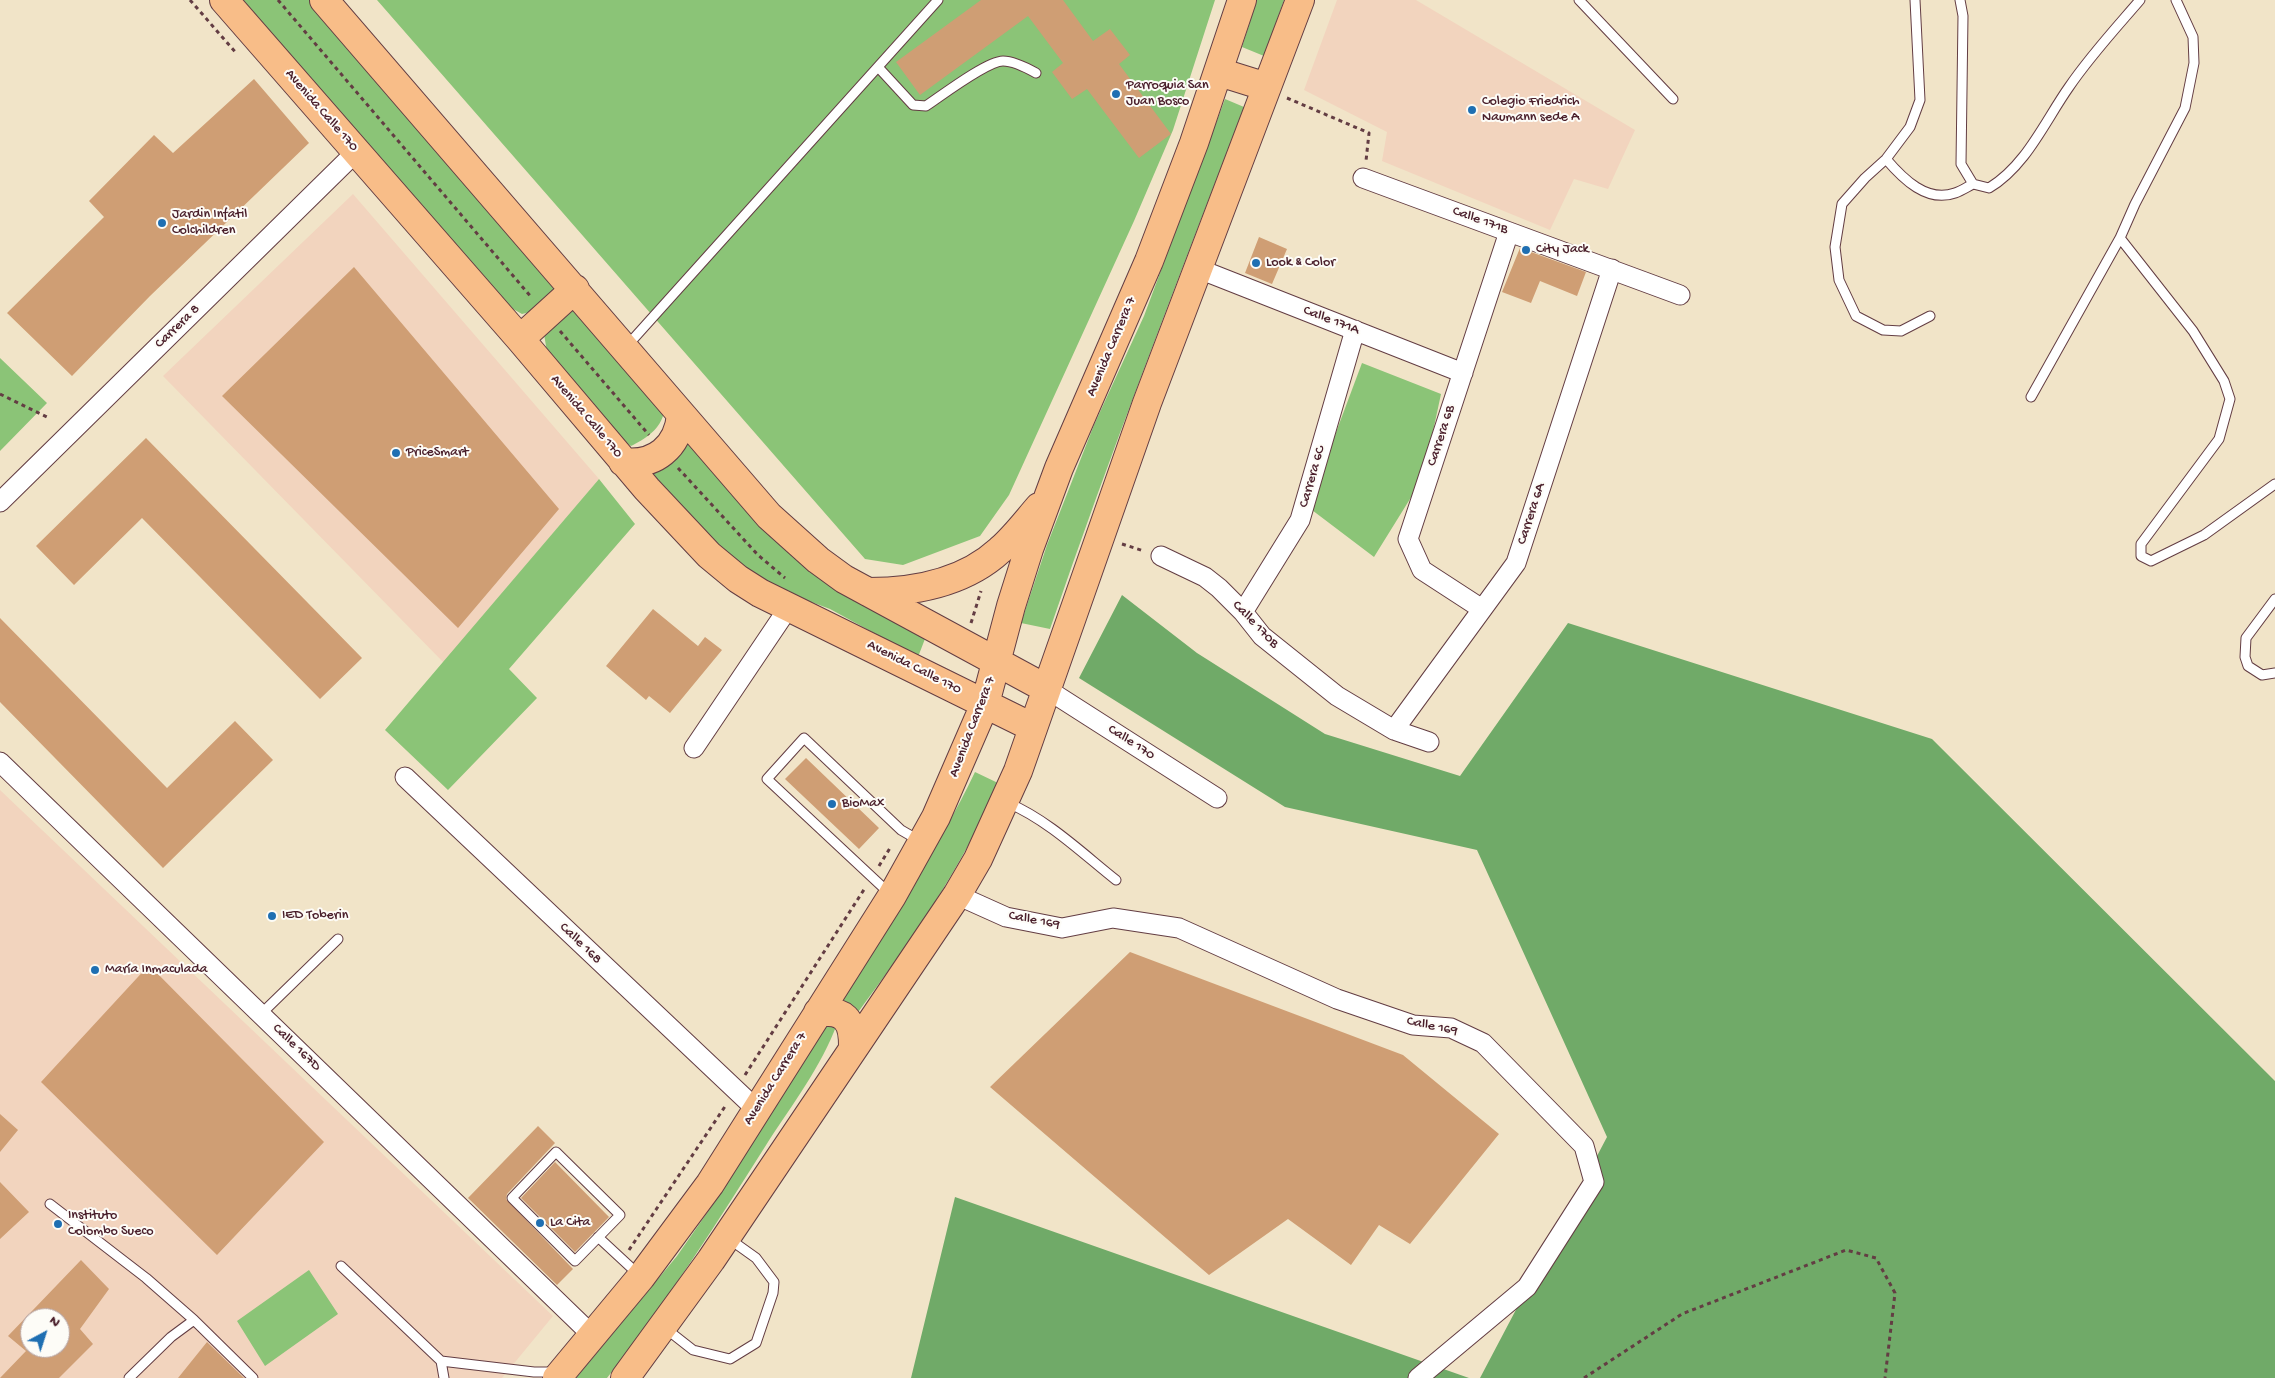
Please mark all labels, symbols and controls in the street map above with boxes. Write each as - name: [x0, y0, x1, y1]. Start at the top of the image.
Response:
- street label: Avenida Calle 170: [281, 66, 361, 156]
- place label: Parroquia San Juan Bosco: [1126, 78, 1209, 110]
- marker: Parroquia San Juan Bosco: [1110, 88, 1122, 100]
- place label: Colegio Friedrich Naumann sede A: [1482, 94, 1580, 126]
- marker: Colegio Friedrich Naumann sede A: [1466, 104, 1478, 116]
- street label: Calle 171B: [1450, 203, 1510, 239]
- place label: Jardin Infatil Colchildren: [172, 207, 247, 240]
- marker: Jardin Infatil Colchildren: [156, 217, 168, 229]
- place label: City Jack: [1536, 242, 1589, 258]
- marker: City Jack: [1520, 244, 1532, 256]
- place label: Look & Color: [1266, 255, 1335, 271]
- marker: Look & Color: [1250, 257, 1262, 269]
- street label: Avenida Carrera 7: [1083, 295, 1141, 399]
- street label: Carrera 8: [152, 301, 204, 353]
- street label: Calle 171A: [1300, 303, 1362, 339]
- street label: Avenida Calle 170: [546, 372, 626, 462]
- street label: Carrera 6B: [1424, 404, 1460, 468]
- street label: Carrera 6C: [1296, 444, 1330, 510]
- place label: PriceSmart: [406, 445, 469, 461]
- marker: PriceSmart: [390, 447, 402, 459]
- street label: Carrera 6A: [1514, 481, 1550, 547]
- street label: Calle 170B: [1228, 598, 1282, 652]
- street label: Avenida Calle 170: [864, 637, 964, 699]
- street label: Avenida Carrera 7: [946, 674, 1000, 780]
- street label: Calle 170: [1104, 722, 1158, 764]
- place label: BioMax: [842, 796, 884, 812]
- marker: BioMax: [826, 798, 838, 810]
- place label: IED Toberin: [282, 908, 348, 924]
- street label: Calle 169: [1007, 908, 1061, 934]
- marker: IED Toberin: [266, 910, 278, 922]
- street label: Calle 168: [555, 920, 605, 968]
- place label: María Inmaculada: [105, 962, 207, 978]
- marker: María Inmaculada: [89, 964, 101, 976]
- street label: Calle 169: [1405, 1013, 1459, 1041]
- street label: Calle 167D: [268, 1021, 324, 1075]
- street label: Avenida Carrera 7: [741, 1029, 811, 1129]
- place label: Instituto Colombo Sueco: [68, 1208, 153, 1240]
- place label: La Cita: [550, 1215, 590, 1231]
- marker: La Cita: [534, 1217, 546, 1229]
- marker: Instituto Colombo Sueco: [52, 1218, 64, 1230]
- north arrow: [20, 1308, 70, 1358]
- text: N: [45, 1312, 63, 1331]

